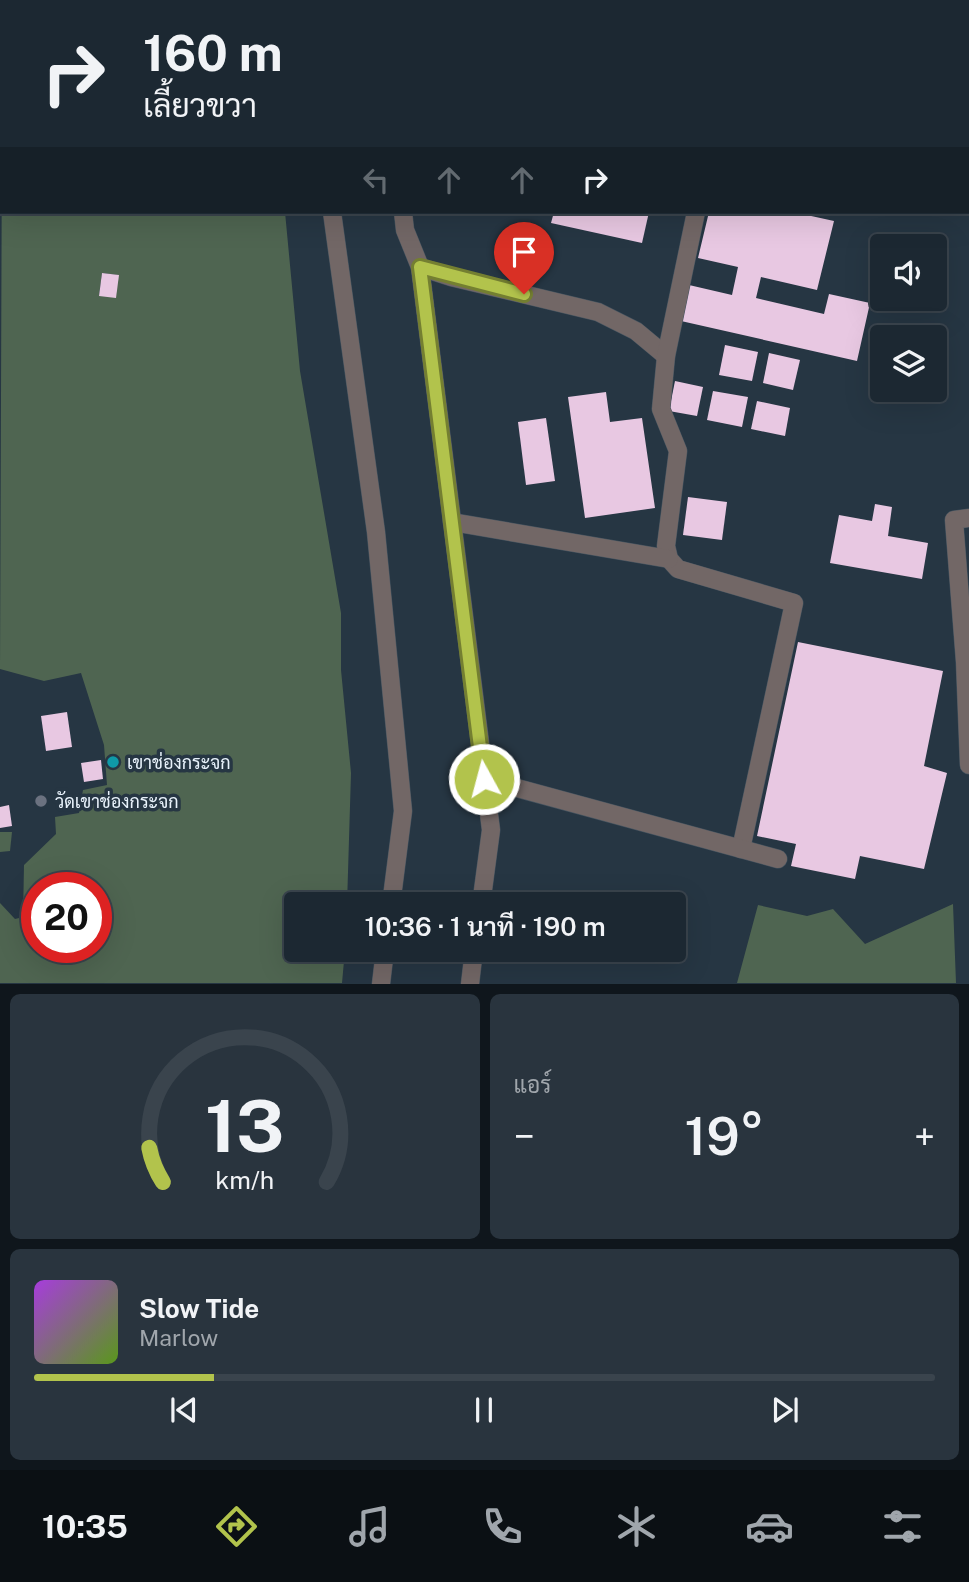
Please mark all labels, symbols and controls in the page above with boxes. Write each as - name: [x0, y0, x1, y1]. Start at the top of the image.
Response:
- text: 160 m: [143, 24, 283, 82]
- icon: right: [28, 28, 119, 119]
- text: เลี้ยวขวา: [143, 87, 257, 124]
- icon: left: [357, 161, 395, 199]
- icon: ahead: [430, 161, 468, 199]
- icon: ahead: [503, 161, 541, 199]
- icon: right: [576, 161, 614, 199]
- pin: [494, 222, 554, 294]
- icon: arrive: [505, 233, 543, 271]
- map controls: [870, 234, 947, 402]
- button: sound: [870, 234, 947, 311]
- button: layers: [870, 325, 947, 402]
- position arrow: [447, 742, 521, 816]
- place label: เขาช่องกระจก: [127, 751, 231, 773]
- marker: เขาช่องกระจก: [105, 754, 121, 770]
- place label: วัดเขาช่องกระจก: [55, 790, 179, 812]
- marker: วัดเขาช่องกระจก: [33, 793, 49, 809]
- speed limit sign: 20: [21, 872, 112, 963]
- text: 10:36 · 1 นาที · 190 m: [364, 911, 606, 942]
- text: แอร์: [514, 1071, 551, 1098]
- text: 13: [205, 1084, 285, 1169]
- text: 19°: [684, 1106, 764, 1167]
- text: −: [514, 1114, 535, 1159]
- text: +: [914, 1114, 935, 1159]
- text: km/h: [215, 1165, 274, 1195]
- text: Slow Tide: [139, 1293, 259, 1324]
- text: Marlow: [139, 1324, 218, 1351]
- icon: previous: [165, 1391, 203, 1429]
- icon: pause: [465, 1391, 503, 1429]
- icon: next: [766, 1391, 804, 1429]
- icon: directions: [212, 1502, 261, 1551]
- icon: music: [345, 1502, 394, 1551]
- icon: phone: [478, 1502, 527, 1551]
- icon: climate: [612, 1502, 661, 1551]
- icon: car: [745, 1502, 794, 1551]
- icon: filters: [878, 1502, 927, 1551]
- text: 10:35: [42, 1508, 128, 1545]

